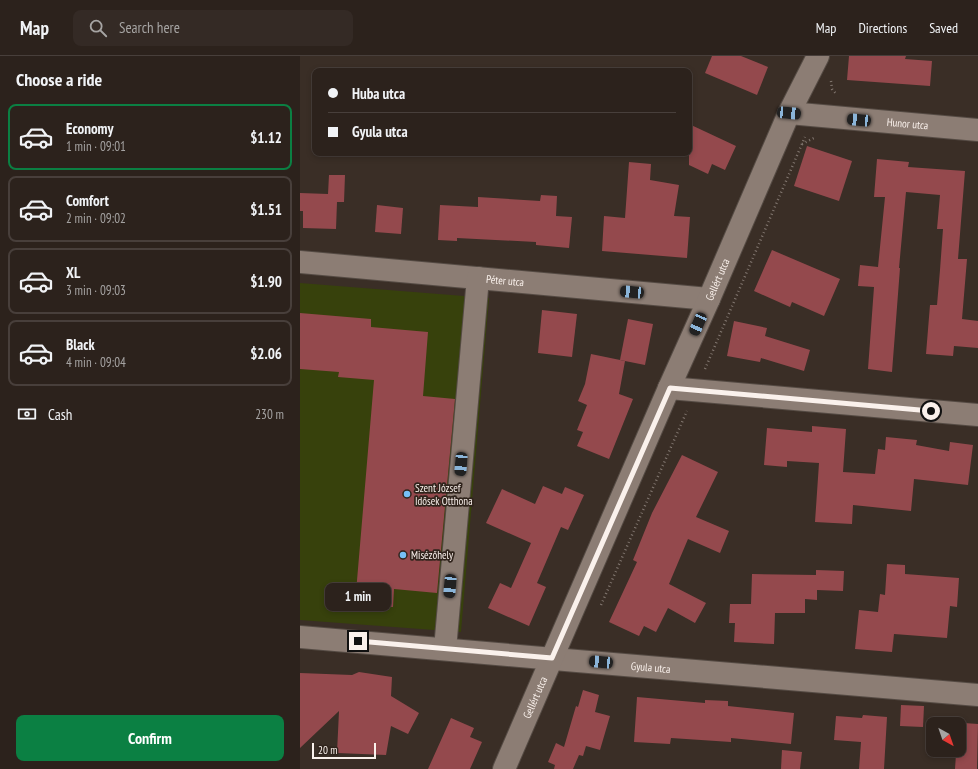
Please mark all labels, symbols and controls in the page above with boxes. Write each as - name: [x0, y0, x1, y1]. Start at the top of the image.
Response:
- search box: [73, 10, 353, 46]
- text: Map: [20, 16, 49, 40]
- icon: search: [87, 17, 109, 39]
- text: Search here: [119, 18, 180, 37]
- text: Map: [816, 19, 836, 37]
- text: Directions: [858, 19, 907, 37]
- text: Saved: [929, 19, 958, 37]
- text: Choose a ride: [16, 68, 102, 91]
- text: Huba utca: [352, 84, 405, 103]
- car: [777, 106, 801, 120]
- car: [847, 113, 871, 127]
- street label: Hunor utca: [886, 115, 929, 133]
- icon: car: [18, 119, 54, 155]
- text: Economy: [66, 119, 114, 138]
- text: Gyula utca: [352, 122, 408, 141]
- text: $1.12: [250, 128, 282, 147]
- text: 1 min · 09:01: [66, 138, 126, 155]
- icon: car: [18, 191, 54, 227]
- text: Comfort: [66, 191, 109, 210]
- text: $1.51: [250, 200, 282, 219]
- text: 2 min · 09:02: [66, 210, 126, 227]
- street label: Gellért utca: [702, 256, 733, 303]
- icon: car: [18, 263, 54, 299]
- text: XL: [66, 263, 80, 282]
- text: $1.90: [250, 272, 282, 291]
- street label: Péter utca: [486, 272, 525, 289]
- text: 3 min · 09:03: [66, 282, 126, 299]
- car: [620, 285, 644, 299]
- car: [688, 311, 708, 337]
- icon: car: [18, 335, 54, 371]
- text: Black: [66, 335, 95, 354]
- text: $2.06: [250, 344, 282, 363]
- text: 4 min · 09:04: [66, 354, 126, 371]
- route start: [922, 402, 940, 420]
- icon: cash: [16, 403, 38, 425]
- text: Cash: [48, 405, 72, 424]
- text: 230 m: [255, 406, 284, 423]
- car: [454, 452, 468, 476]
- place label: Szent József Idősek Otthona: [415, 481, 473, 508]
- marker: Szent József Idősek Otthona: [402, 489, 412, 499]
- place label: Misézőhely: [411, 548, 454, 562]
- marker: Misézőhely: [398, 550, 408, 560]
- car: [443, 574, 457, 598]
- callout: 1 min: [325, 583, 391, 611]
- text: 1 min: [345, 588, 371, 605]
- route end: [349, 632, 367, 650]
- car: [589, 655, 613, 669]
- street label: Gyula utca: [630, 659, 671, 676]
- street label: Gellért utca: [520, 674, 550, 721]
- button: Confirm: [16, 715, 284, 761]
- north arrow: [926, 717, 966, 757]
- map controls: [926, 717, 966, 757]
- scale bar: [312, 741, 376, 760]
- text: 20 m: [318, 743, 337, 757]

